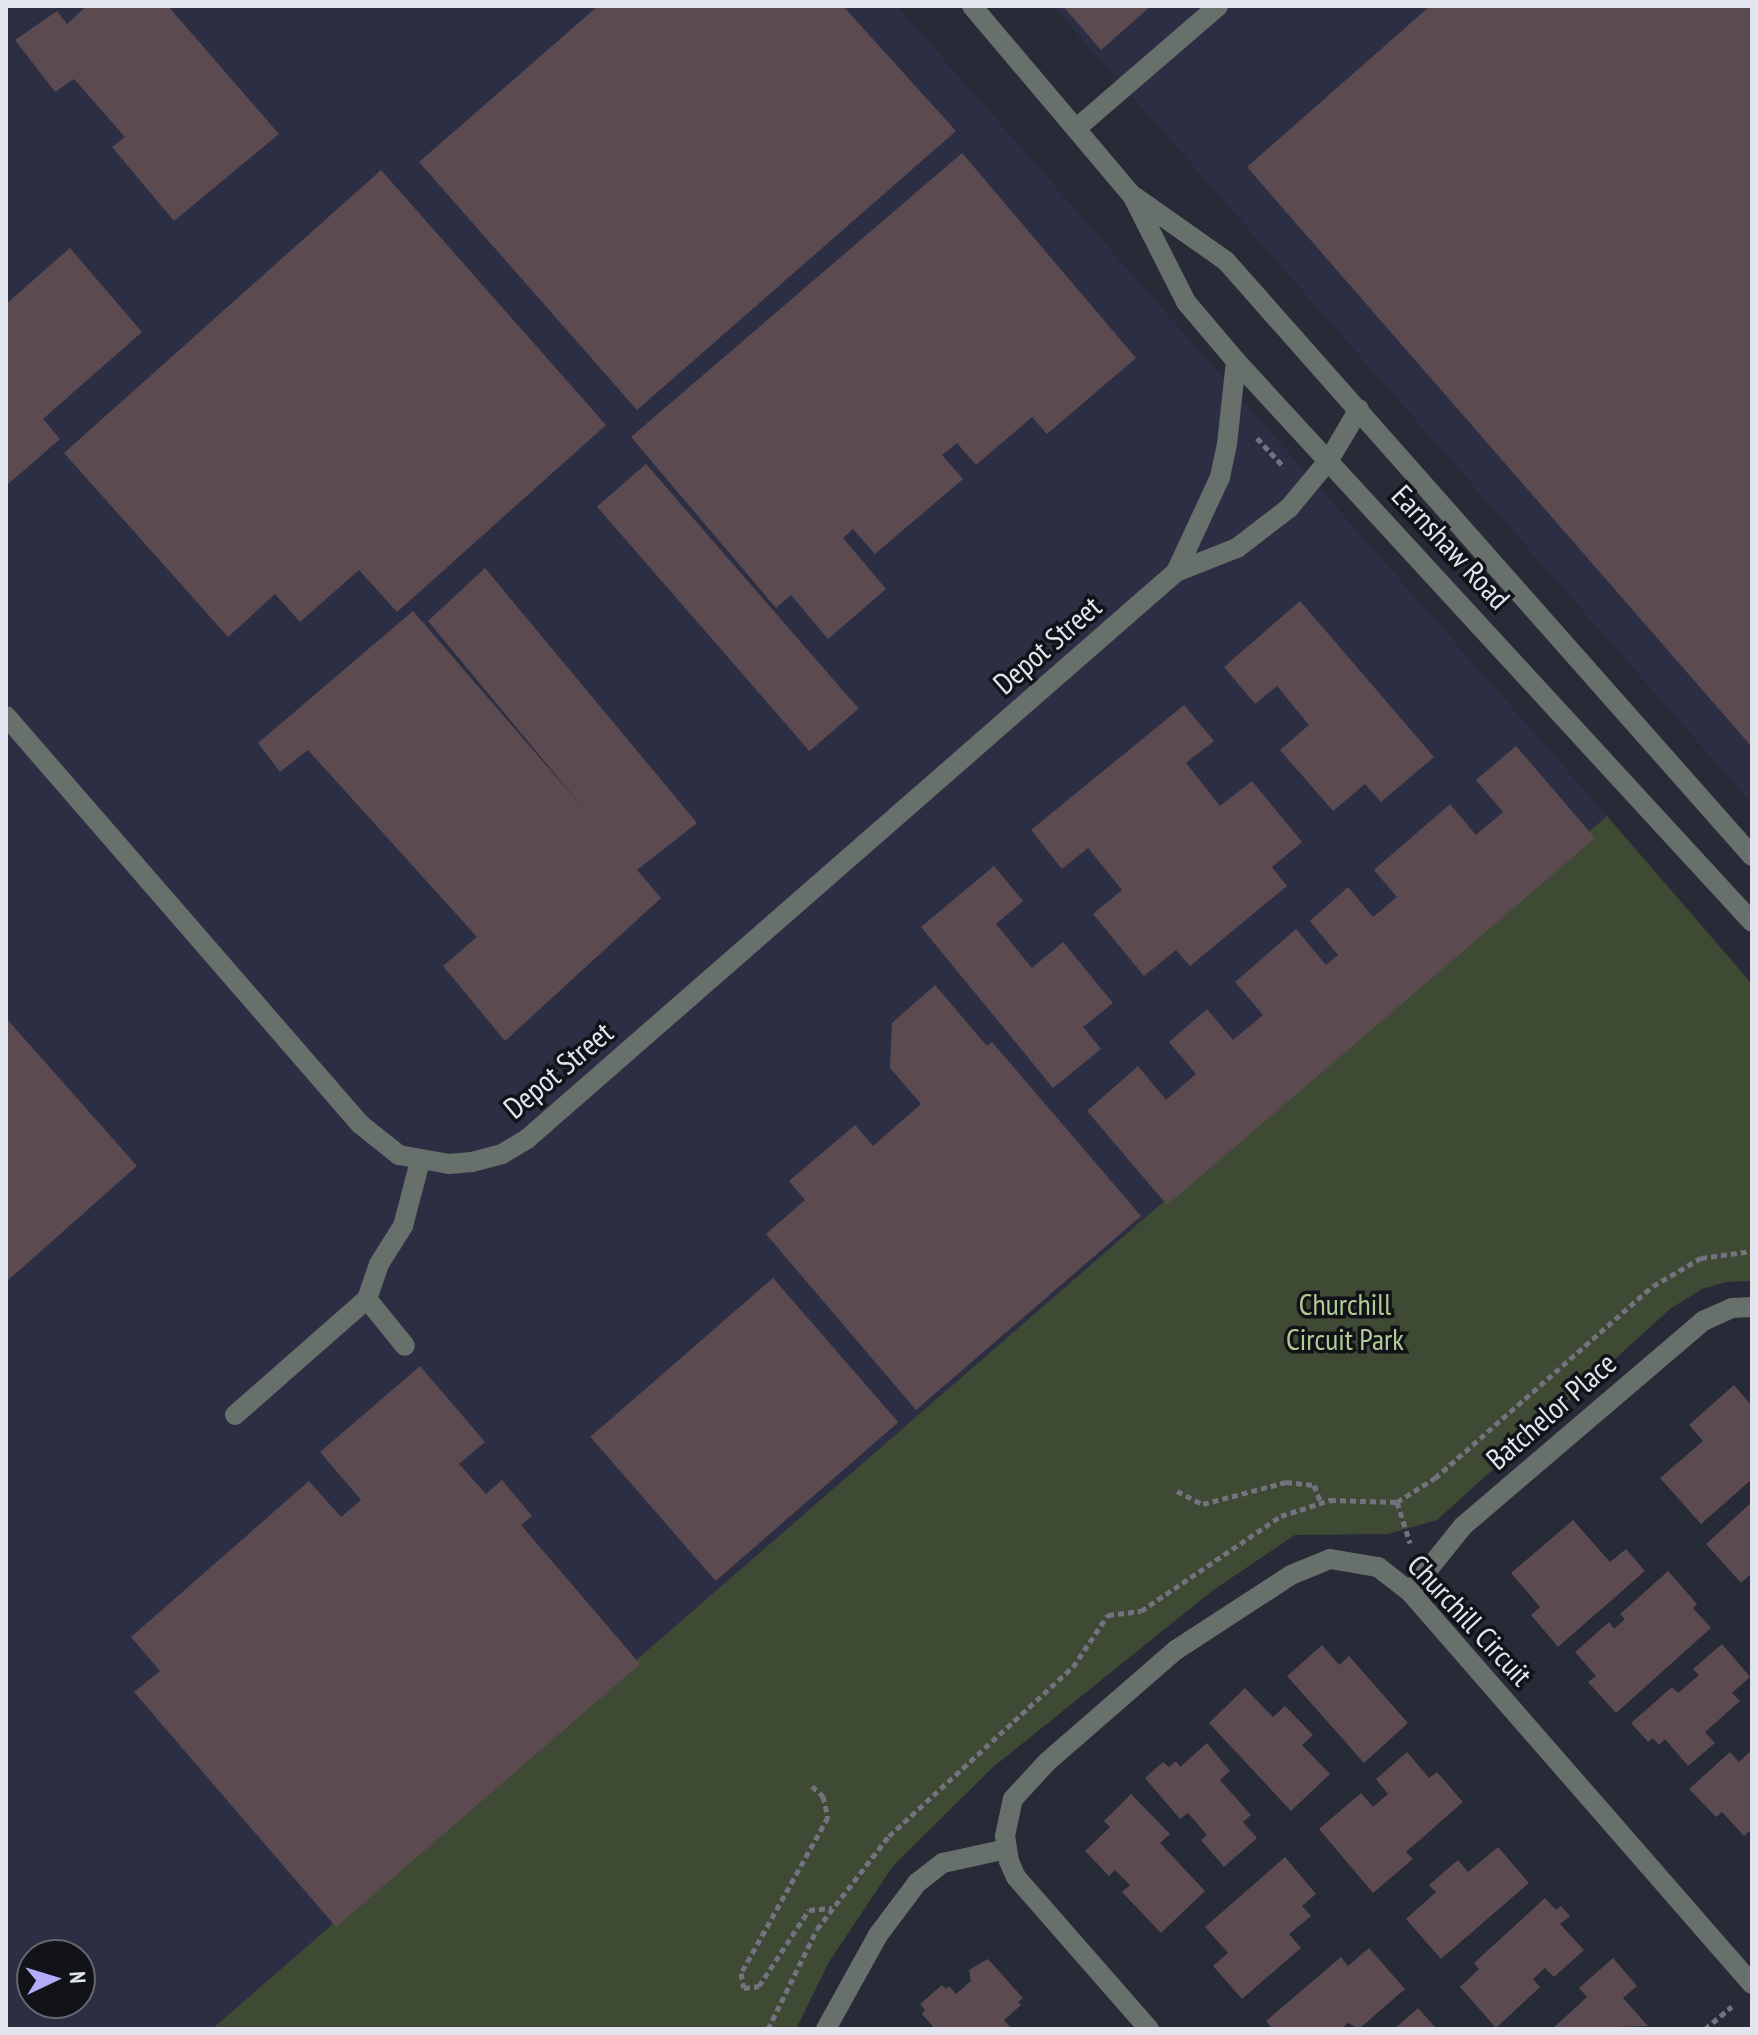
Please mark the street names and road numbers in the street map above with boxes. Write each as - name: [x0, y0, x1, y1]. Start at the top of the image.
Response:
- street label: Earnshaw Road: [1384, 477, 1518, 617]
- street label: Depot Street: [986, 588, 1108, 702]
- street label: Depot Street: [496, 1014, 620, 1126]
- street label: Batchelor Place: [1479, 1345, 1623, 1477]
- street label: Churchill Circuit: [1400, 1547, 1540, 1693]

